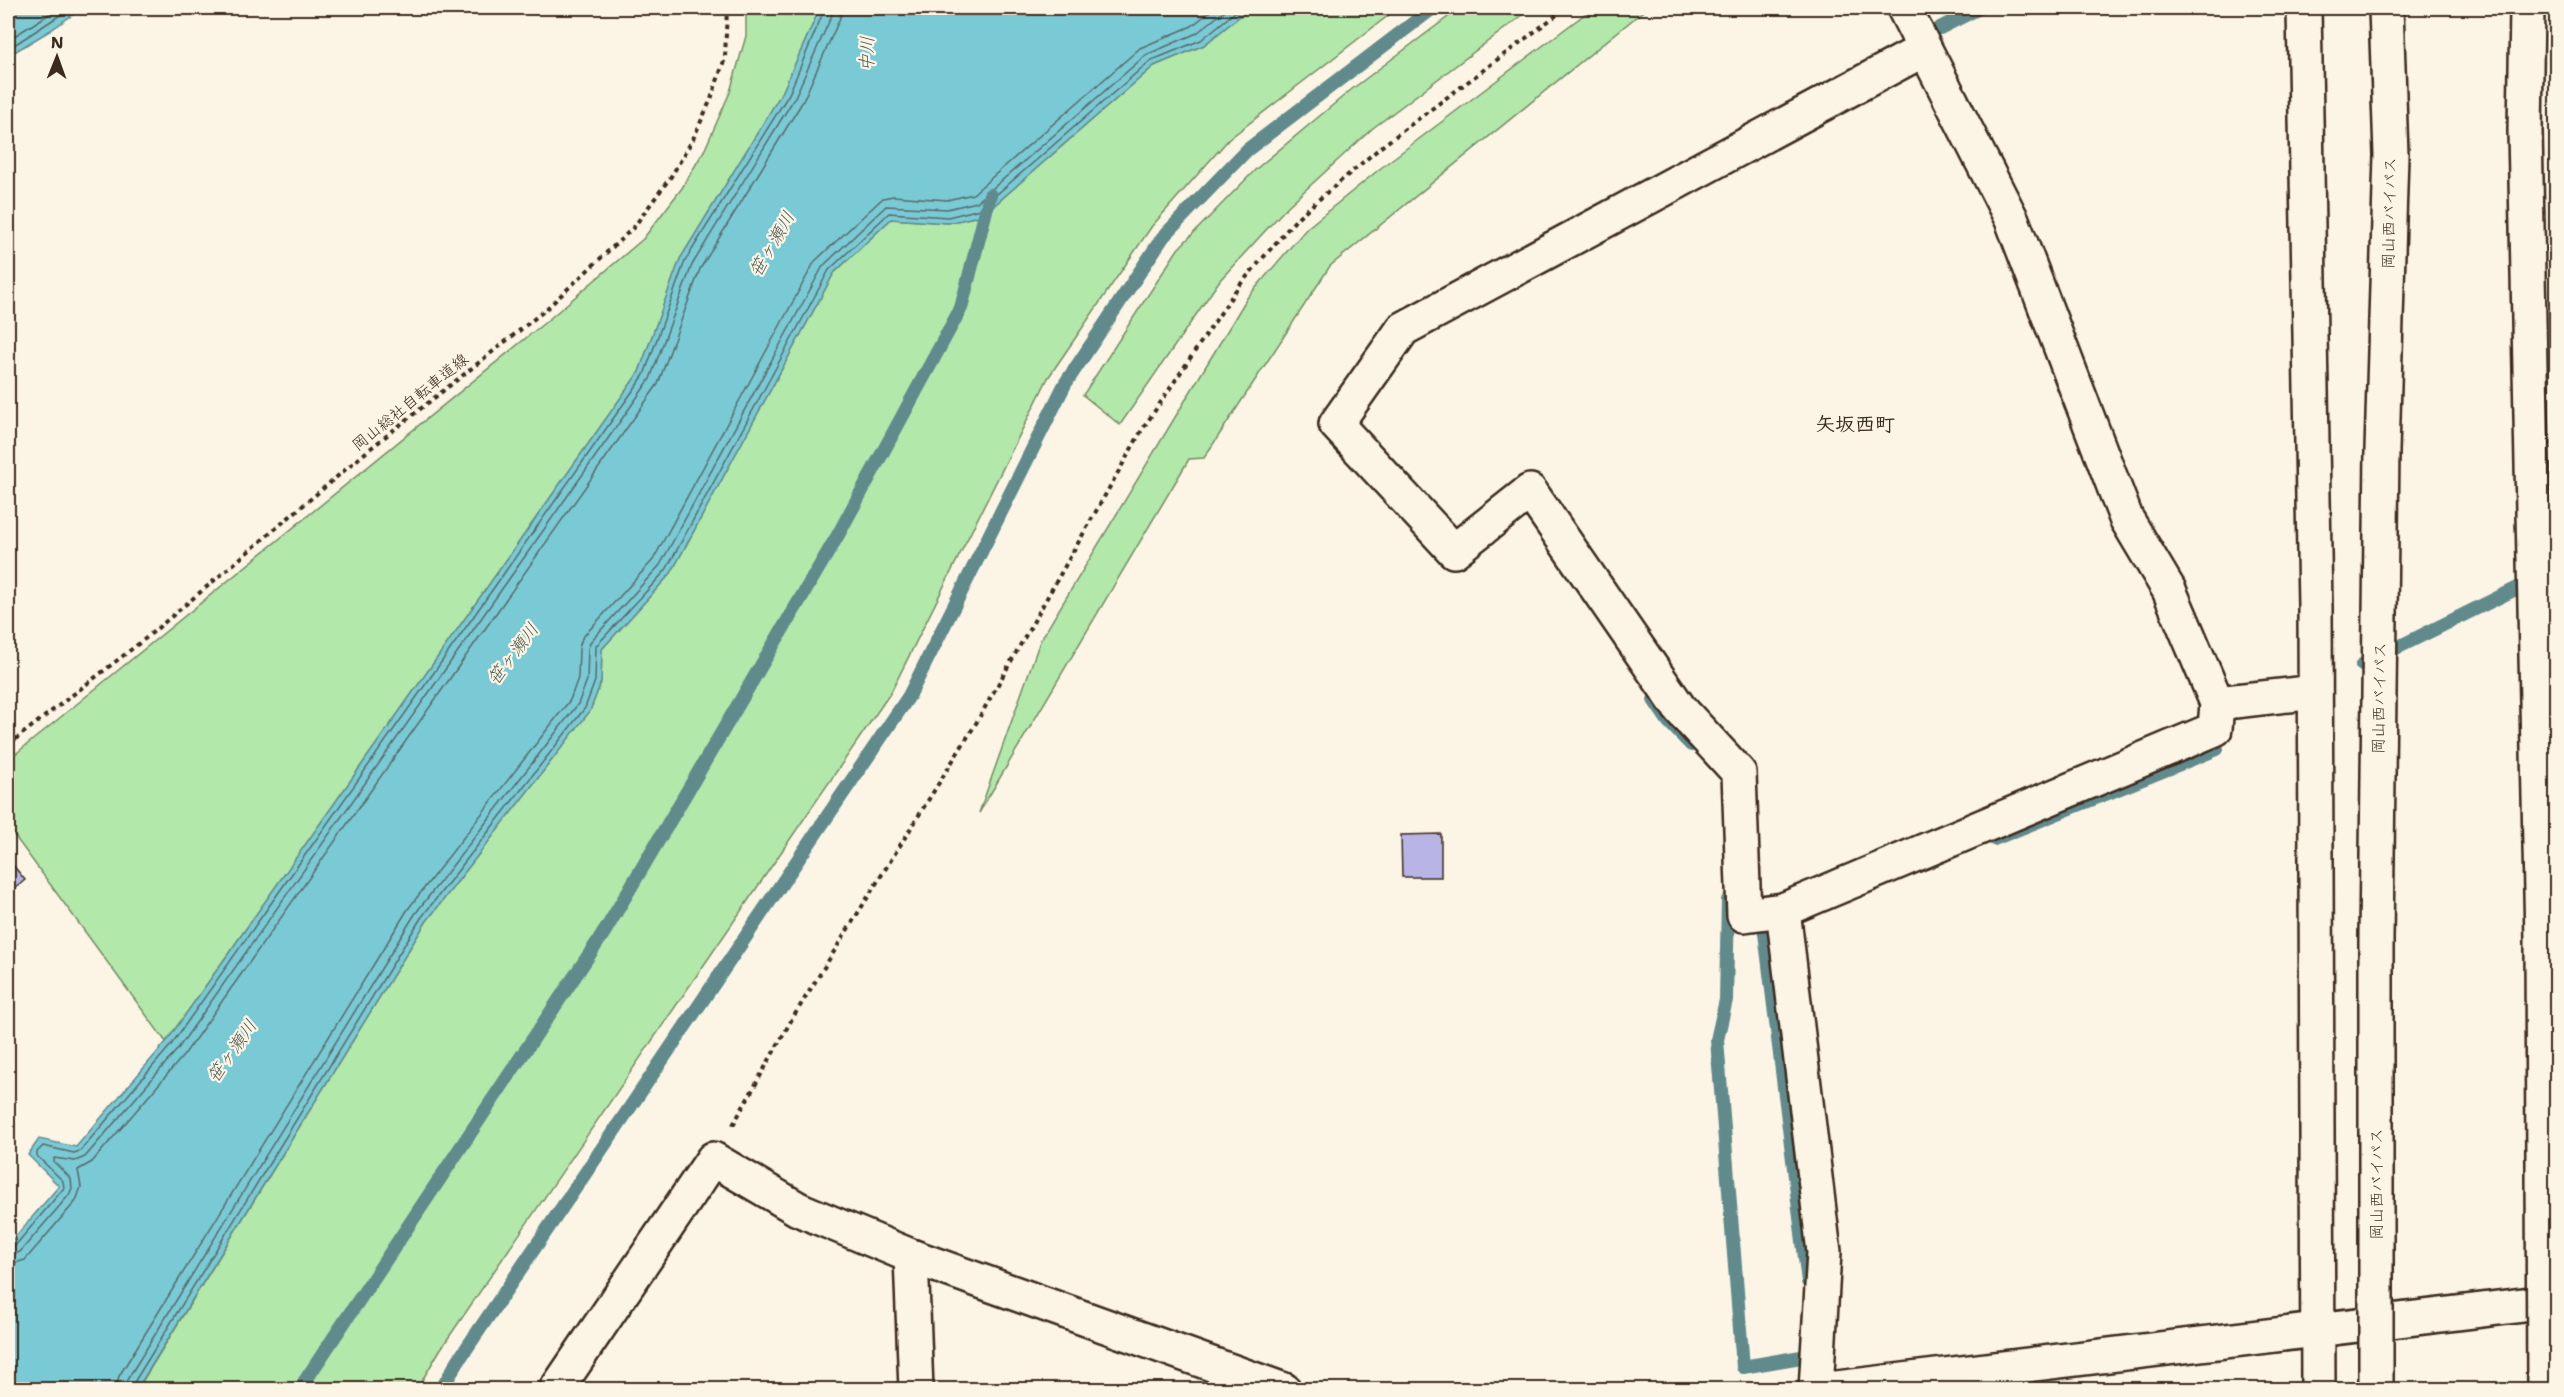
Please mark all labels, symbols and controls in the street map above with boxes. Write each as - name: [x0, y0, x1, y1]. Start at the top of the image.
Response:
- north arrow: [27, 27, 87, 87]
- text: N: [51, 32, 64, 53]
- water label: 中川: [855, 36, 879, 72]
- street label: 岡山西バイパス: [2378, 157, 2400, 269]
- water label: 笹ヶ瀬川: [744, 207, 800, 281]
- street label: 岡山総社自転車道線: [347, 349, 473, 455]
- district label: 矢坂西町: [1815, 411, 1895, 437]
- water label: 笹ヶ瀬川: [482, 618, 544, 690]
- street label: 岡山西バイパス: [2368, 642, 2390, 754]
- water label: 笹ヶ瀬川: [202, 1015, 262, 1087]
- street label: 岡山西バイパス: [2366, 1128, 2387, 1240]

